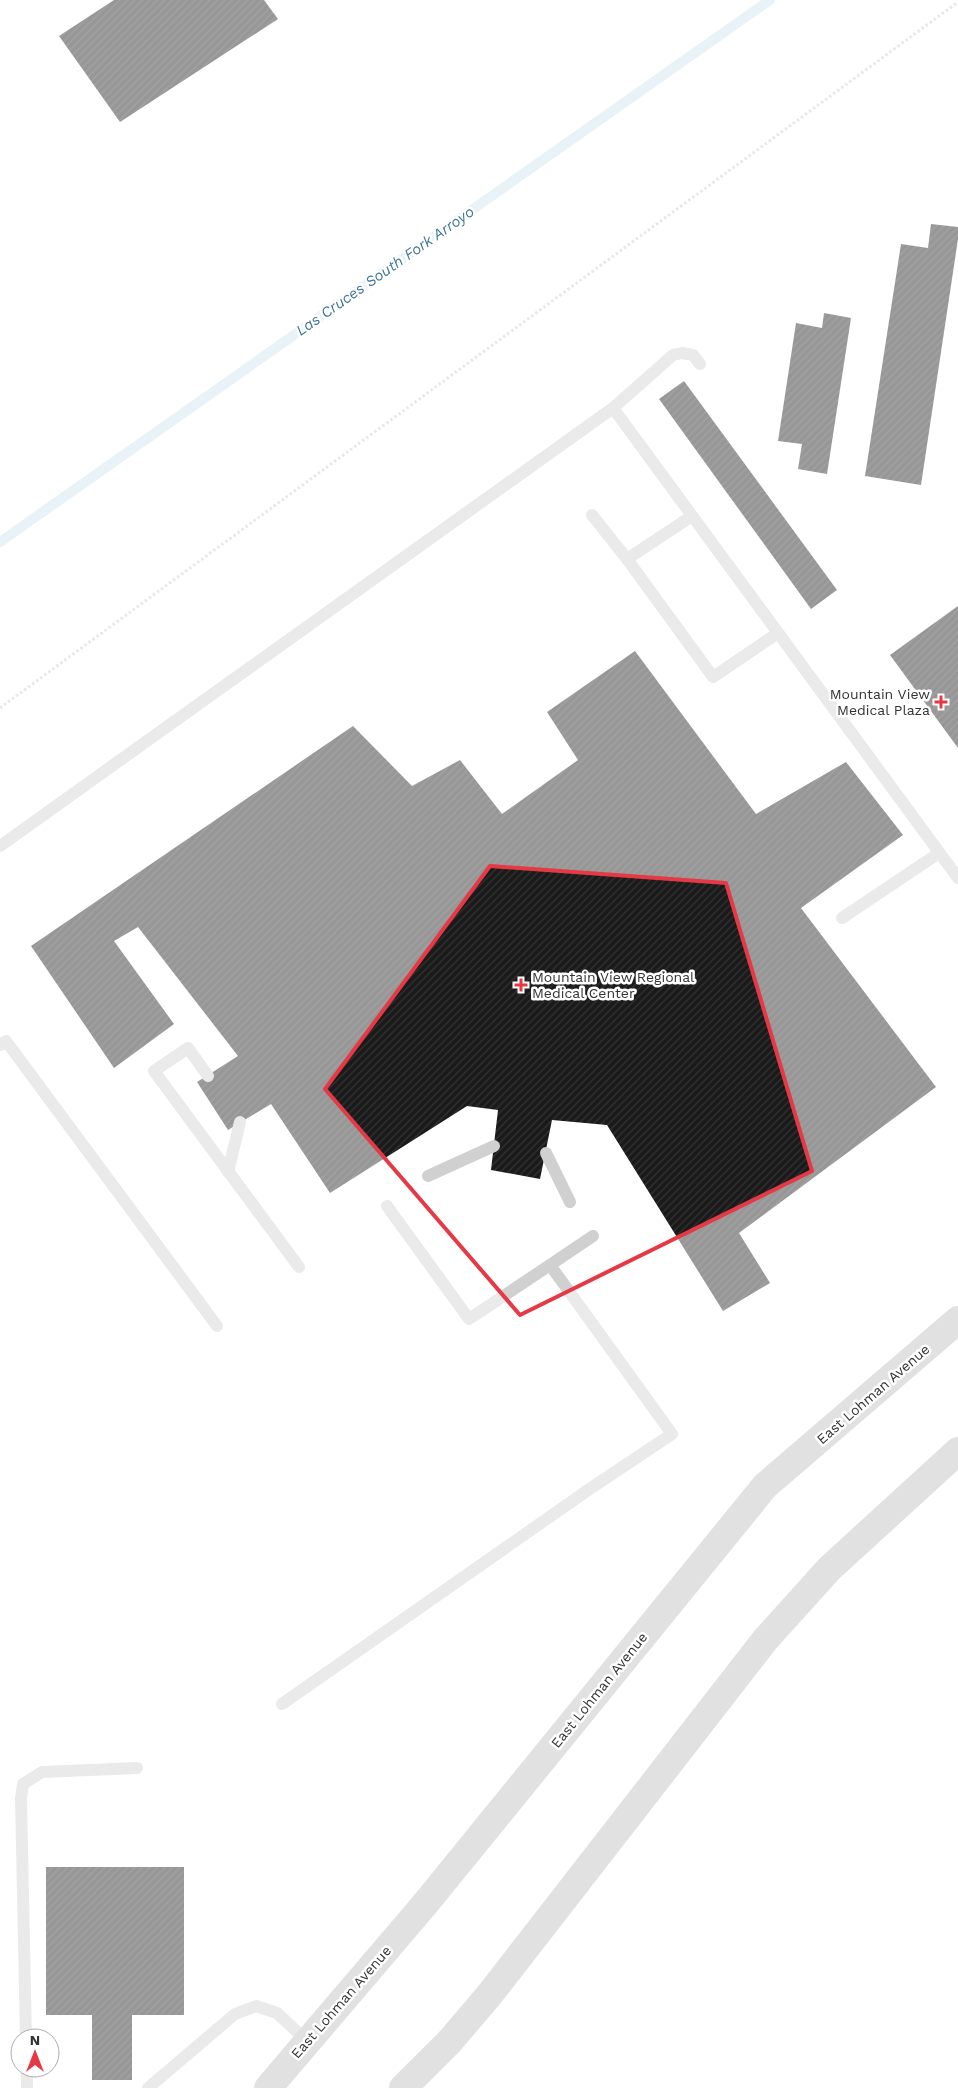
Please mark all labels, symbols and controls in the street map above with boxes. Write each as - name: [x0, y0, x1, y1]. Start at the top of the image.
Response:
- water label: Las Cruces South Fork Arroyo: [292, 202, 478, 340]
- place label: Mountain View Medical Plaza: [830, 686, 930, 718]
- marker: Mountain View Medical Plaza: [934, 695, 948, 709]
- place label: Mountain View Regional Medical Center: [532, 969, 695, 1001]
- marker: Mountain View Regional Medical Center: [514, 978, 528, 992]
- street label: East Lohman Avenue: [814, 1341, 932, 1447]
- street label: East Lohman Avenue: [548, 1629, 650, 1751]
- street label: East Lohman Avenue: [288, 1943, 394, 2061]
- north arrow: [10, 2028, 60, 2078]
- text: N: [30, 2032, 40, 2048]

